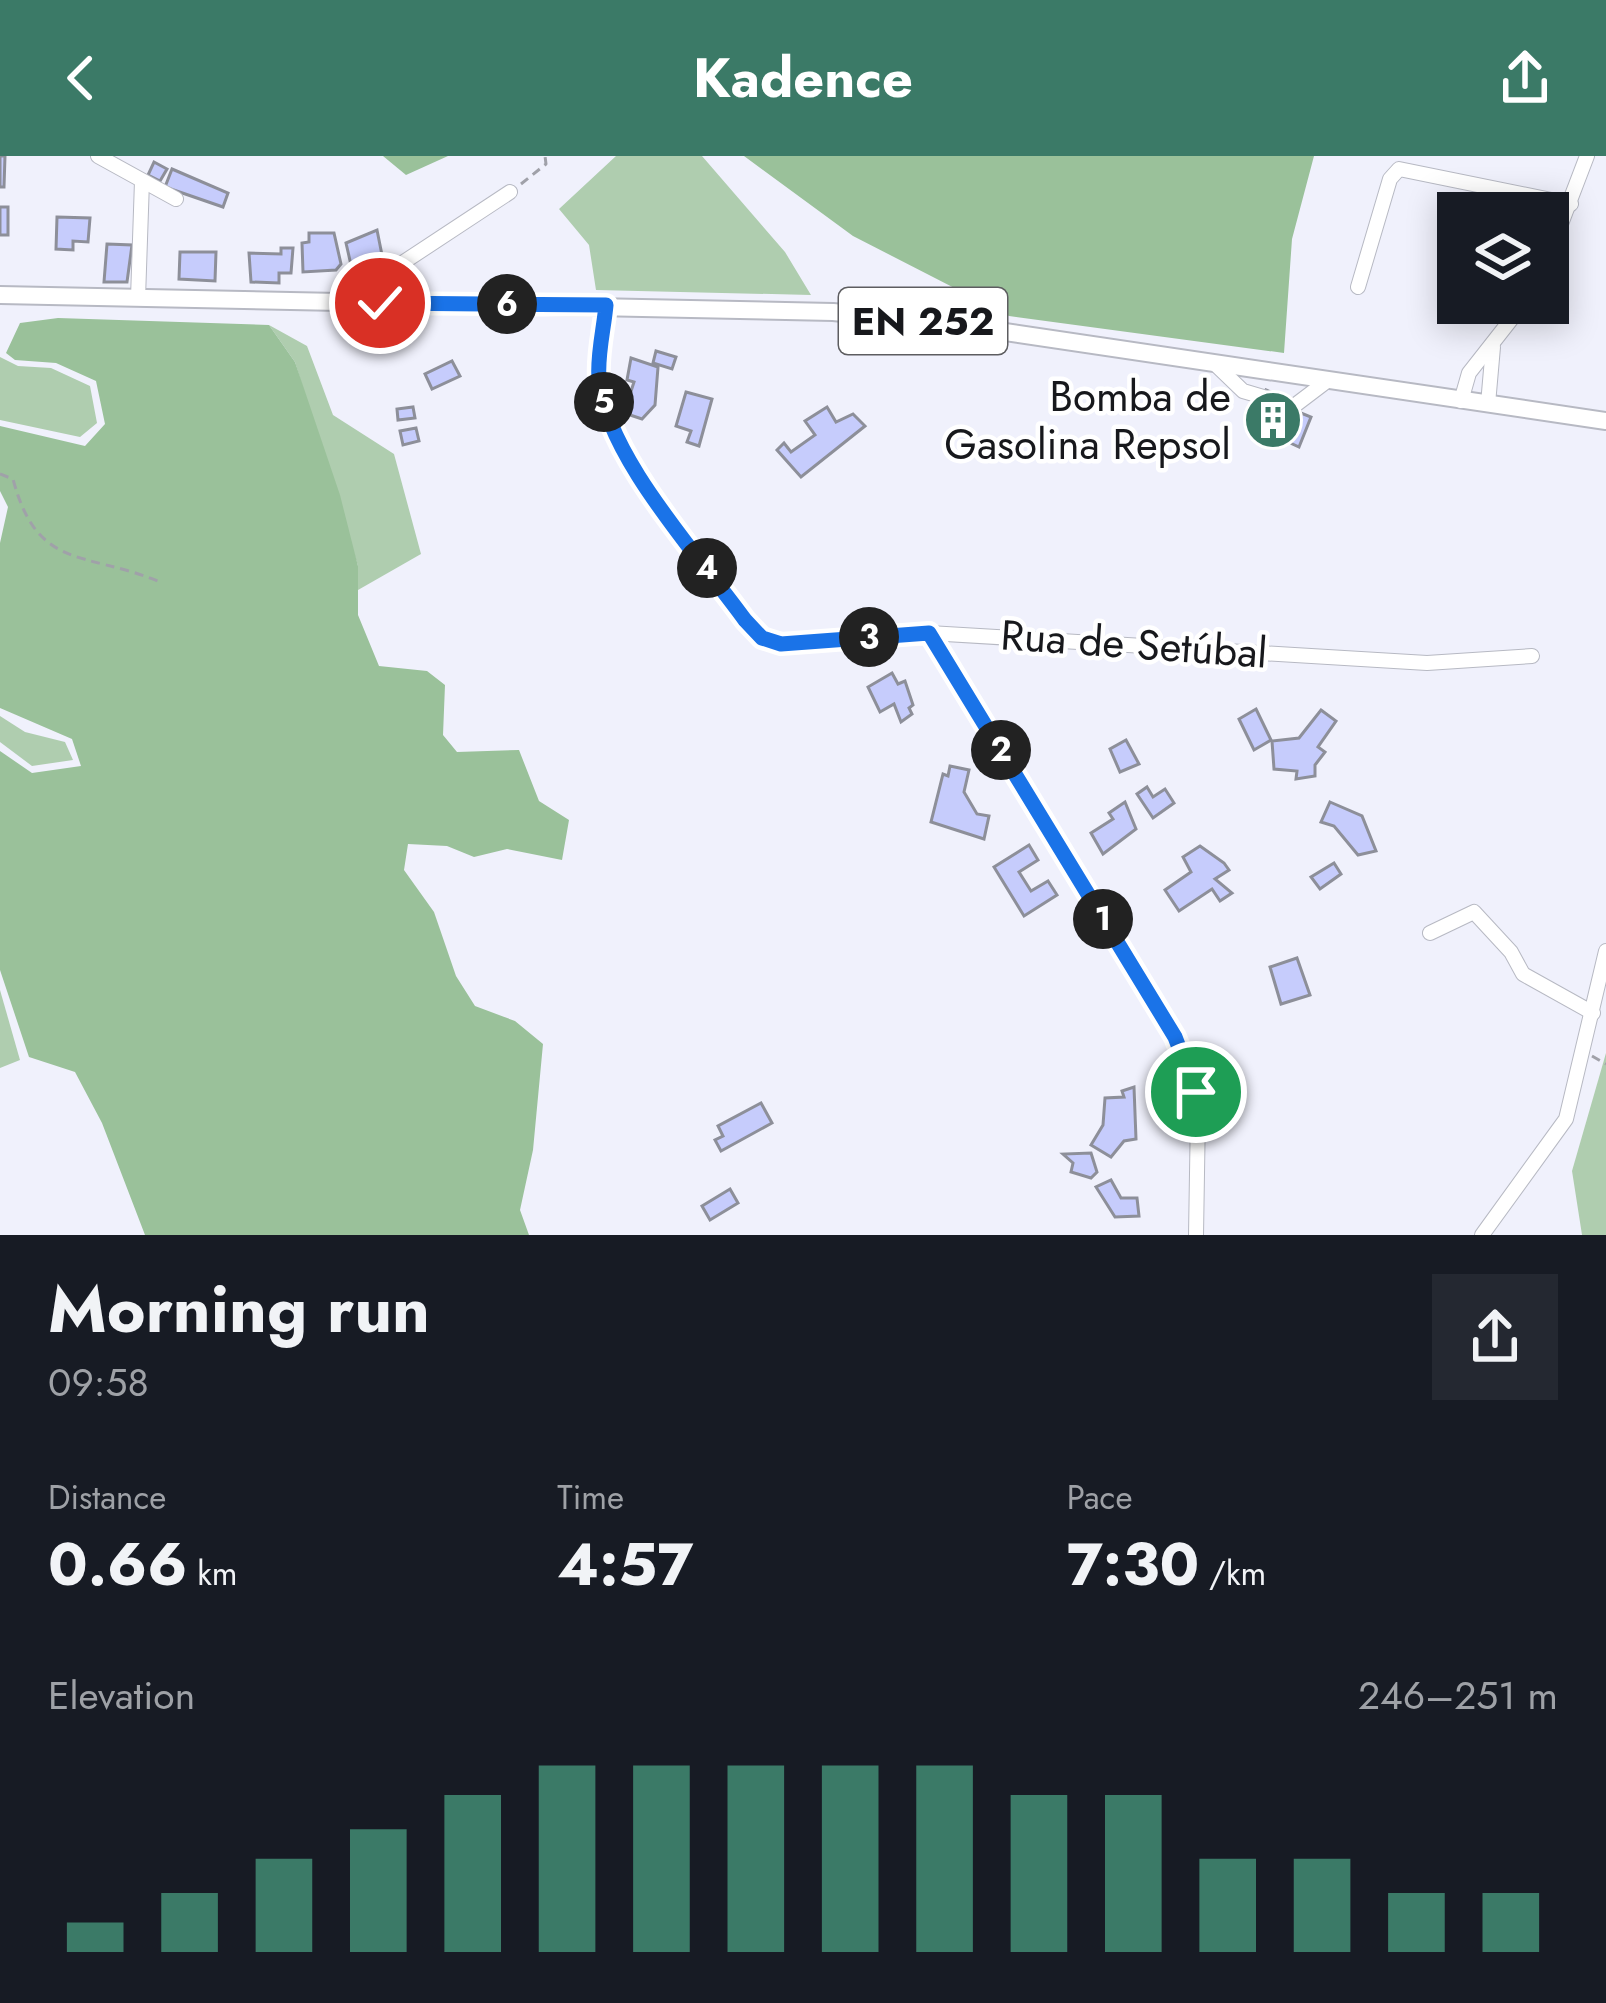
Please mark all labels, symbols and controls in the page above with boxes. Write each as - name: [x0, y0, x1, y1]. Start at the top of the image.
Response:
- text: Kadence: [693, 39, 913, 117]
- icon: back: [48, 45, 114, 111]
- icon: share: [1492, 45, 1558, 111]
- map controls: [1437, 192, 1569, 324]
- button: layers: [1437, 192, 1569, 324]
- pin: [329, 252, 431, 354]
- icon: check: [347, 270, 413, 336]
- pin: 6: [477, 274, 537, 334]
- text: 6: [496, 280, 518, 327]
- road number: EN 252: [839, 288, 1007, 354]
- place label: Bomba de Gasolina Repsol: [944, 366, 1231, 475]
- pin: 5: [574, 372, 634, 432]
- text: 5: [593, 378, 615, 425]
- building icon: Bomba de Gasolina Repsol: [1242, 389, 1304, 451]
- pin: 4: [677, 538, 737, 598]
- text: 4: [695, 544, 719, 591]
- street label: Rua de Setúbal: [999, 604, 1269, 684]
- pin: 3: [839, 607, 899, 667]
- text: 3: [859, 613, 879, 660]
- pin: 2: [971, 720, 1031, 780]
- text: 2: [990, 726, 1012, 773]
- pin: 1: [1073, 889, 1133, 949]
- text: 1: [1095, 895, 1111, 942]
- pin: [1145, 1041, 1247, 1143]
- icon: arrive: [1163, 1059, 1229, 1125]
- text: Morning run: [48, 1261, 430, 1357]
- button: share: [1432, 1274, 1558, 1400]
- text: 09:58: [48, 1354, 149, 1411]
- text: Distance: [48, 1474, 166, 1521]
- text: Time: [557, 1474, 624, 1521]
- text: Pace: [1067, 1474, 1132, 1521]
- text: 0.66: [48, 1521, 187, 1608]
- text: 4:57: [557, 1521, 693, 1608]
- text: 7:30: [1067, 1521, 1199, 1608]
- text: km: [187, 1550, 238, 1597]
- text: /km: [1199, 1550, 1266, 1597]
- text: Elevation: [48, 1667, 195, 1724]
- text: 246–251 m: [1358, 1667, 1558, 1724]

